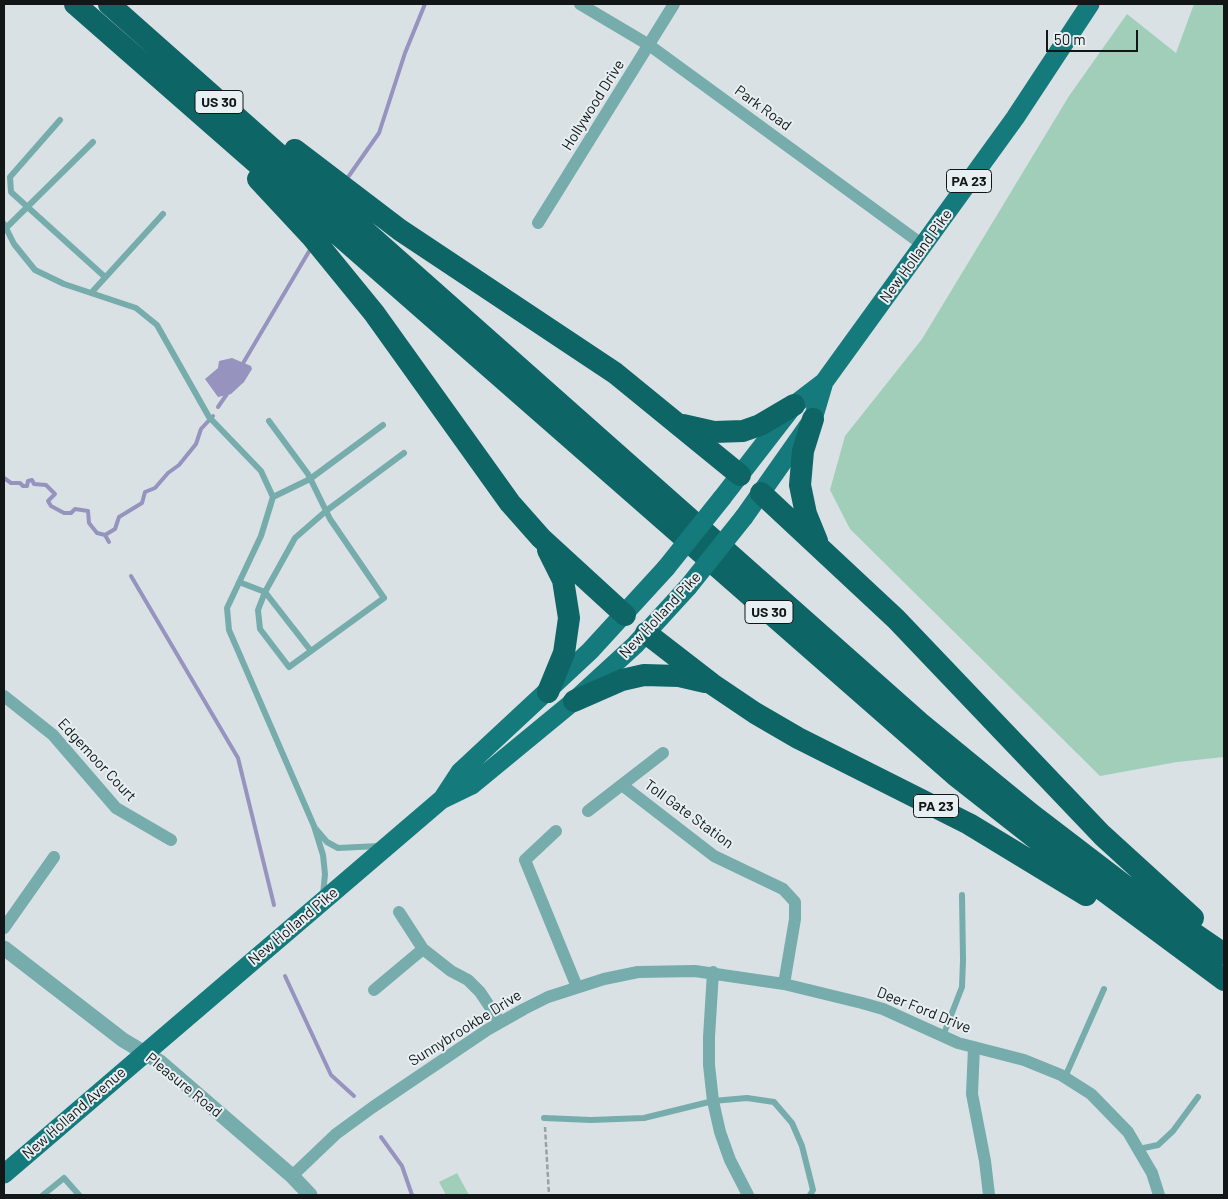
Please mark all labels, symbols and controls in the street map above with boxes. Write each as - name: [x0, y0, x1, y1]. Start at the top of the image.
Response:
- scale bar: [1048, 20, 1140, 52]
- text: 50 m: [1054, 30, 1086, 48]
- street label: Hollywood Drive: [558, 56, 628, 154]
- street label: Park Road: [731, 81, 795, 135]
- road number: US 30: [195, 90, 243, 114]
- road number: PA 23: [946, 170, 992, 192]
- street label: New Holland Pike: [876, 206, 956, 306]
- street label: New Holland Pike: [615, 568, 705, 662]
- road number: US 30: [745, 600, 793, 624]
- street label: Edgemoor Court: [54, 715, 140, 805]
- street label: Toll Gate Station: [641, 776, 737, 852]
- road number: PA 23: [914, 794, 958, 818]
- street label: New Holland Pike: [245, 883, 341, 969]
- street label: Deer Ford Drive: [874, 983, 974, 1037]
- street label: Sunnybrookbe Drive: [405, 986, 525, 1070]
- street label: Pleasure Road: [142, 1049, 226, 1121]
- street label: New Holland Avenue: [19, 1063, 129, 1163]

